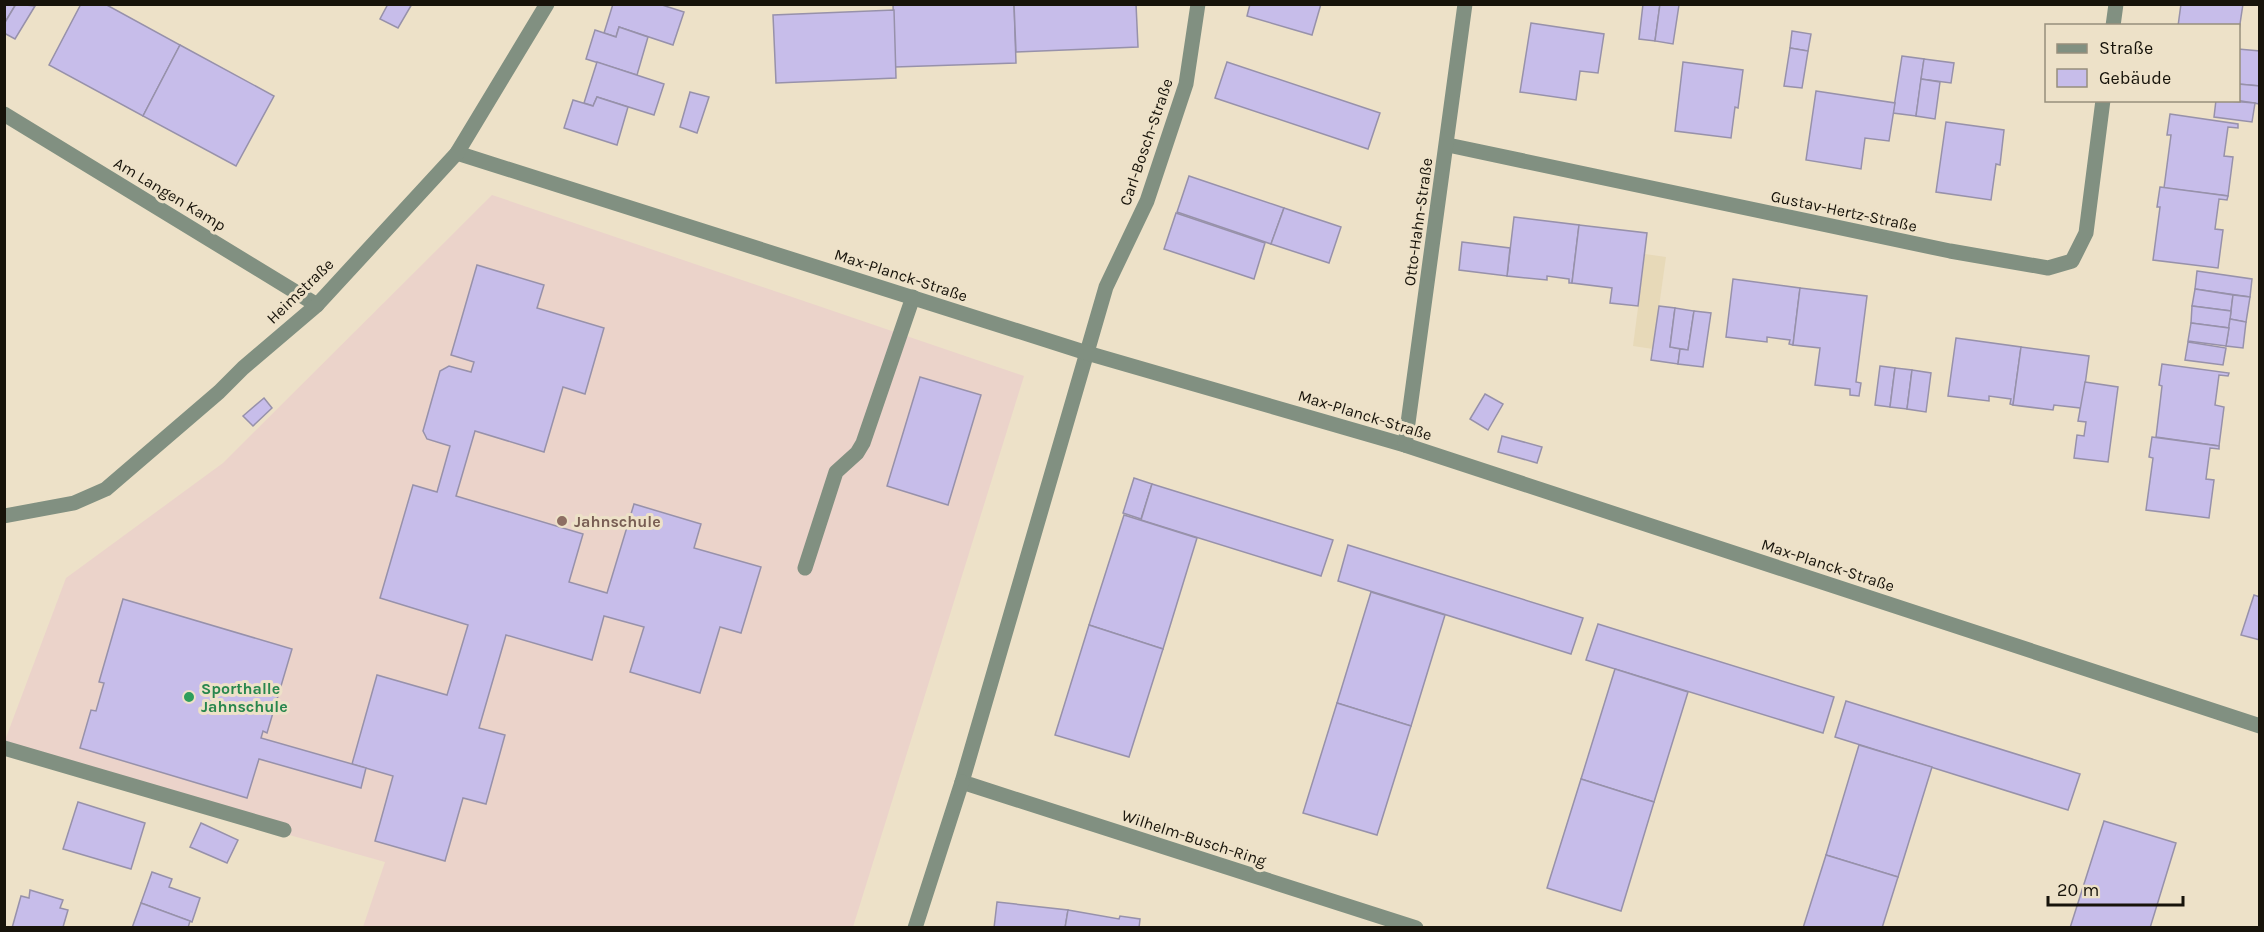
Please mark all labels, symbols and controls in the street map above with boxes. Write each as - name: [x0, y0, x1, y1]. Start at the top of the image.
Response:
- legend: [2045, 24, 2240, 102]
- text: Straße: [2099, 37, 2153, 59]
- text: Gebäude: [2099, 67, 2171, 89]
- street label: Carl-Bosch-Straße: [1115, 76, 1177, 208]
- street label: Am Langen Kamp: [110, 153, 230, 235]
- street label: Otto-Hahn-Straße: [1400, 157, 1436, 287]
- street label: Gustav-Hertz-Straße: [1769, 186, 1919, 236]
- street label: Max-Planck-Straße: [832, 244, 970, 306]
- street label: Heimstraße: [263, 254, 337, 328]
- street label: Max-Planck-Straße: [1296, 386, 1434, 444]
- place label: Jahnschule: [574, 512, 661, 531]
- marker: Jahnschule: [555, 514, 569, 528]
- street label: Max-Planck-Straße: [1759, 534, 1897, 596]
- place label: Sporthalle Jahnschule: [201, 679, 288, 716]
- marker: Sporthalle Jahnschule: [182, 690, 196, 704]
- street label: Wilhelm-Busch-Ring: [1119, 806, 1269, 870]
- scale bar: [2048, 869, 2183, 907]
- text: 20 m: [2057, 879, 2099, 901]

